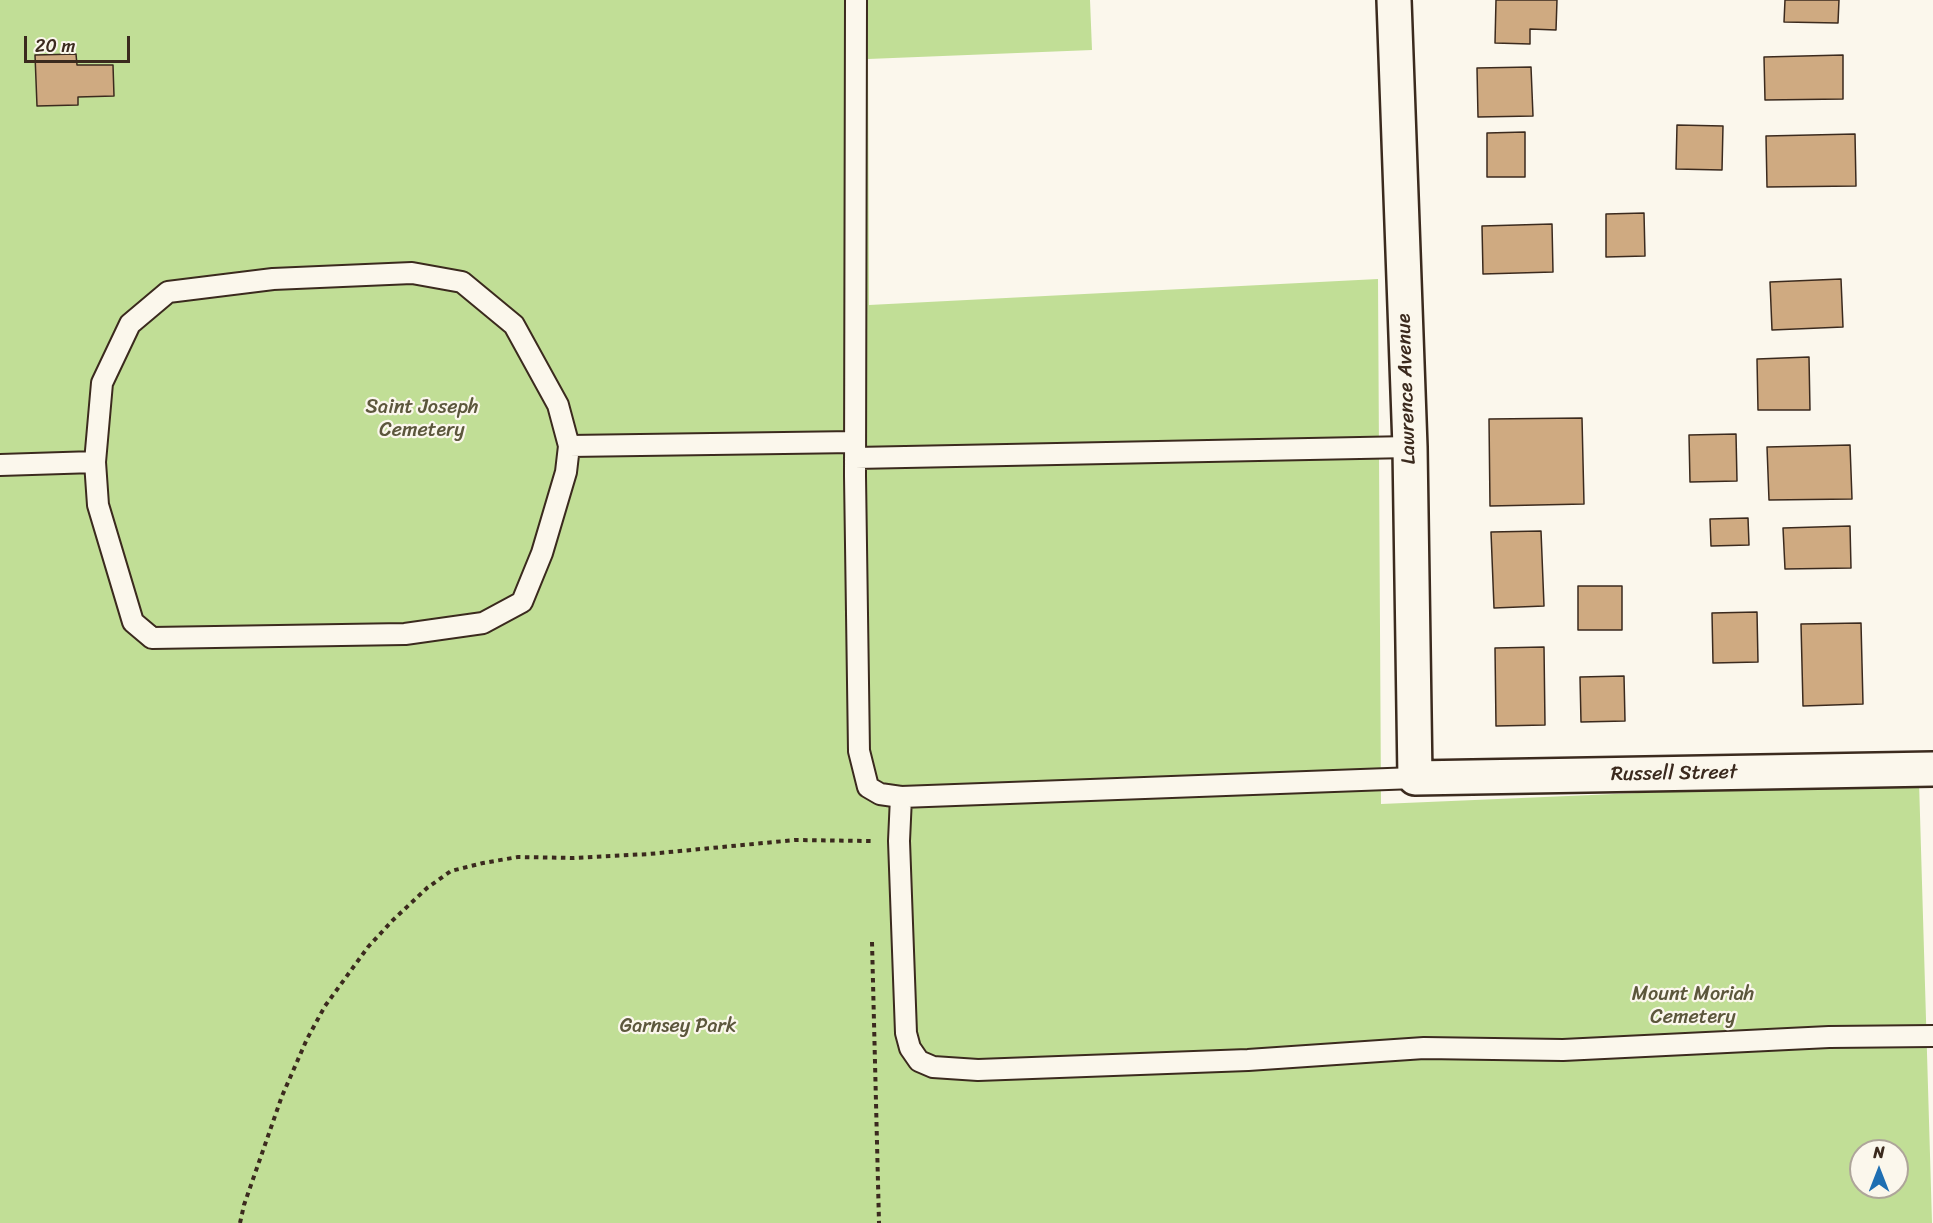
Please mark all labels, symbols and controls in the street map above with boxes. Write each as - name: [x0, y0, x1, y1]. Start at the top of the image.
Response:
- scale bar: [27, 24, 134, 62]
- text: 20 m: [35, 30, 75, 62]
- street label: Lawrence Avenue: [1392, 313, 1422, 465]
- park label: Saint Joseph Cemetery: [366, 396, 478, 443]
- street label: Russell Street: [1611, 761, 1737, 787]
- park label: Mount Moriah Cemetery: [1632, 983, 1754, 1030]
- park label: Garnsey Park: [620, 1015, 736, 1039]
- text: N: [1873, 1138, 1885, 1167]
- north arrow: [1849, 1139, 1909, 1199]

